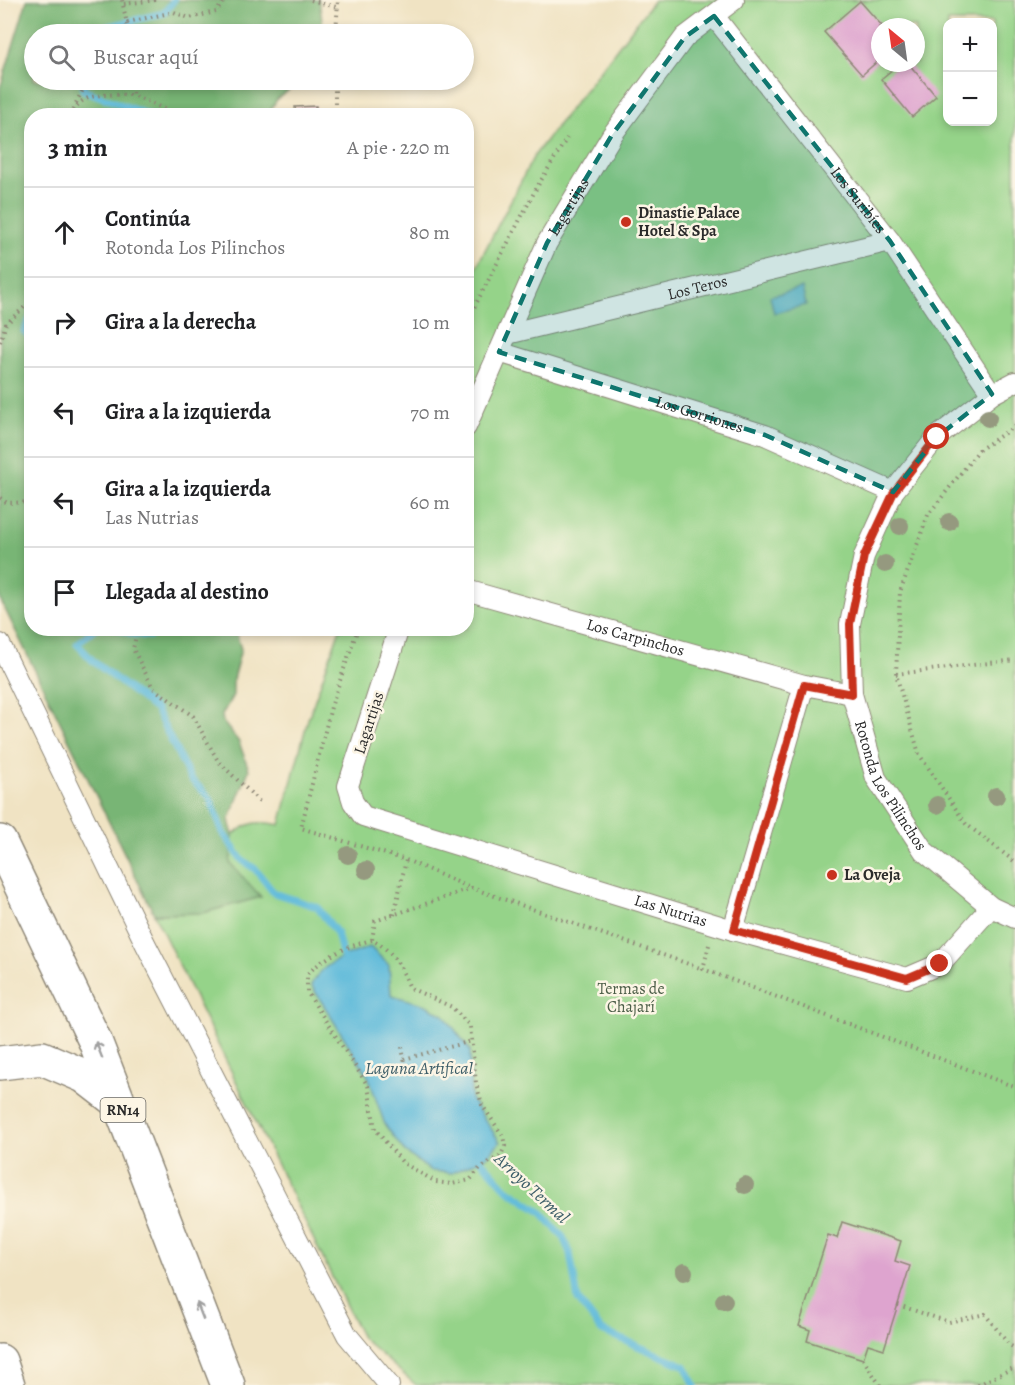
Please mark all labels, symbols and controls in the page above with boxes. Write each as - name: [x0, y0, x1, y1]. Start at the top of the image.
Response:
- north arrow: [871, 18, 925, 72]
- map controls: [943, 18, 997, 126]
- button: +: [943, 18, 997, 72]
- search box: [24, 24, 474, 90]
- icon: search: [45, 41, 78, 74]
- text: Buscar aquí: [93, 42, 199, 72]
- button: −: [943, 72, 997, 126]
- text: 3 min: [48, 130, 108, 165]
- text: A pie · 220 m: [347, 134, 450, 161]
- street label: Los Suribíes: [825, 162, 891, 239]
- street label: Lagartijas: [543, 174, 595, 240]
- place label: Dinastie Palace Hotel & Spa: [638, 202, 740, 242]
- text: Continúa: [105, 204, 191, 234]
- marker: Dinastie Palace Hotel & Spa: [619, 215, 633, 229]
- icon: ahead: [48, 216, 81, 249]
- text: 80 m: [409, 219, 450, 246]
- text: Rotonda Los Pilinchos: [105, 234, 285, 261]
- street label: Los Teros: [665, 270, 730, 306]
- icon: right: [48, 306, 81, 339]
- text: Gira a la derecha: [105, 307, 256, 337]
- text: 10 m: [412, 309, 450, 336]
- street label: Los Gorriones: [653, 390, 746, 439]
- icon: left: [48, 396, 81, 429]
- text: Gira a la izquierda: [105, 397, 271, 427]
- text: 70 m: [410, 399, 450, 426]
- route start: [923, 423, 949, 449]
- text: Gira a la izquierda: [105, 474, 271, 504]
- icon: left: [48, 486, 81, 519]
- text: 60 m: [410, 489, 450, 516]
- text: Las Nutrias: [105, 504, 199, 531]
- icon: arrive: [48, 576, 81, 609]
- text: Llegada al destino: [105, 577, 269, 607]
- street label: Los Carpinchos: [584, 613, 687, 662]
- street label: Lagartijas: [349, 689, 389, 757]
- street label: Rotonda Los Pilinchos: [849, 718, 932, 855]
- place label: La Oveja: [844, 864, 901, 886]
- marker: La Oveja: [825, 868, 839, 882]
- street label: Las Nutrias: [632, 889, 710, 932]
- route end: [926, 950, 952, 976]
- park label: Termas de Chajarí: [597, 978, 665, 1018]
- one-way arrow: [93, 1042, 104, 1060]
- water label: Laguna Artifical: [365, 1056, 473, 1080]
- road number: RN14: [100, 1098, 146, 1122]
- water label: Arroyo Termal: [489, 1146, 575, 1229]
- one-way arrow: [194, 1302, 205, 1320]

